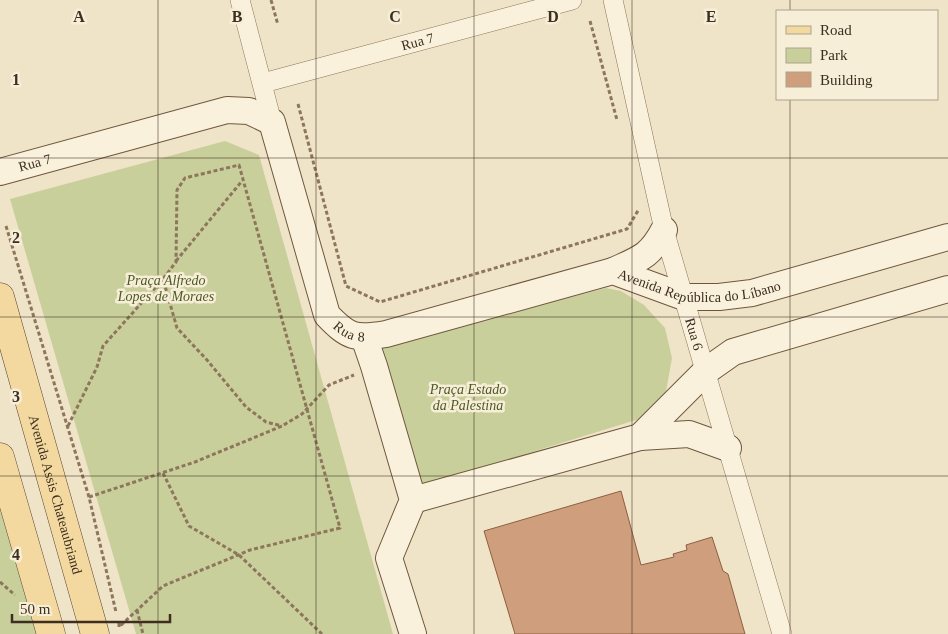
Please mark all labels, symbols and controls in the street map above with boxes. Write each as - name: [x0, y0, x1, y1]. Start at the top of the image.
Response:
- text: A: [73, 8, 85, 25]
- text: B: [232, 8, 243, 25]
- text: C: [389, 8, 401, 25]
- text: D: [547, 8, 559, 25]
- text: E: [706, 8, 716, 25]
- legend: [776, 10, 938, 100]
- text: Road: [820, 22, 852, 38]
- street label: Rua 7: [400, 30, 436, 54]
- text: Park: [820, 47, 848, 63]
- text: 1: [12, 71, 20, 88]
- text: Building: [820, 72, 873, 88]
- street label: Rua 7: [17, 151, 53, 175]
- text: 2: [12, 229, 20, 246]
- street label: Avenida República do Líbano: [616, 266, 782, 305]
- park label: Praça Alfredo Lopes de Moraes: [117, 273, 215, 304]
- street label: Rua 6: [682, 316, 706, 352]
- street label: Rua 8: [330, 318, 365, 345]
- park label: Praça Estado da Palestina: [429, 382, 506, 413]
- text: 3: [12, 388, 20, 405]
- street label: Avenida Assis Chateaubriand: [26, 413, 85, 576]
- text: 4: [12, 546, 20, 563]
- scale bar: [12, 592, 170, 624]
- text: 50 m: [20, 601, 51, 617]

